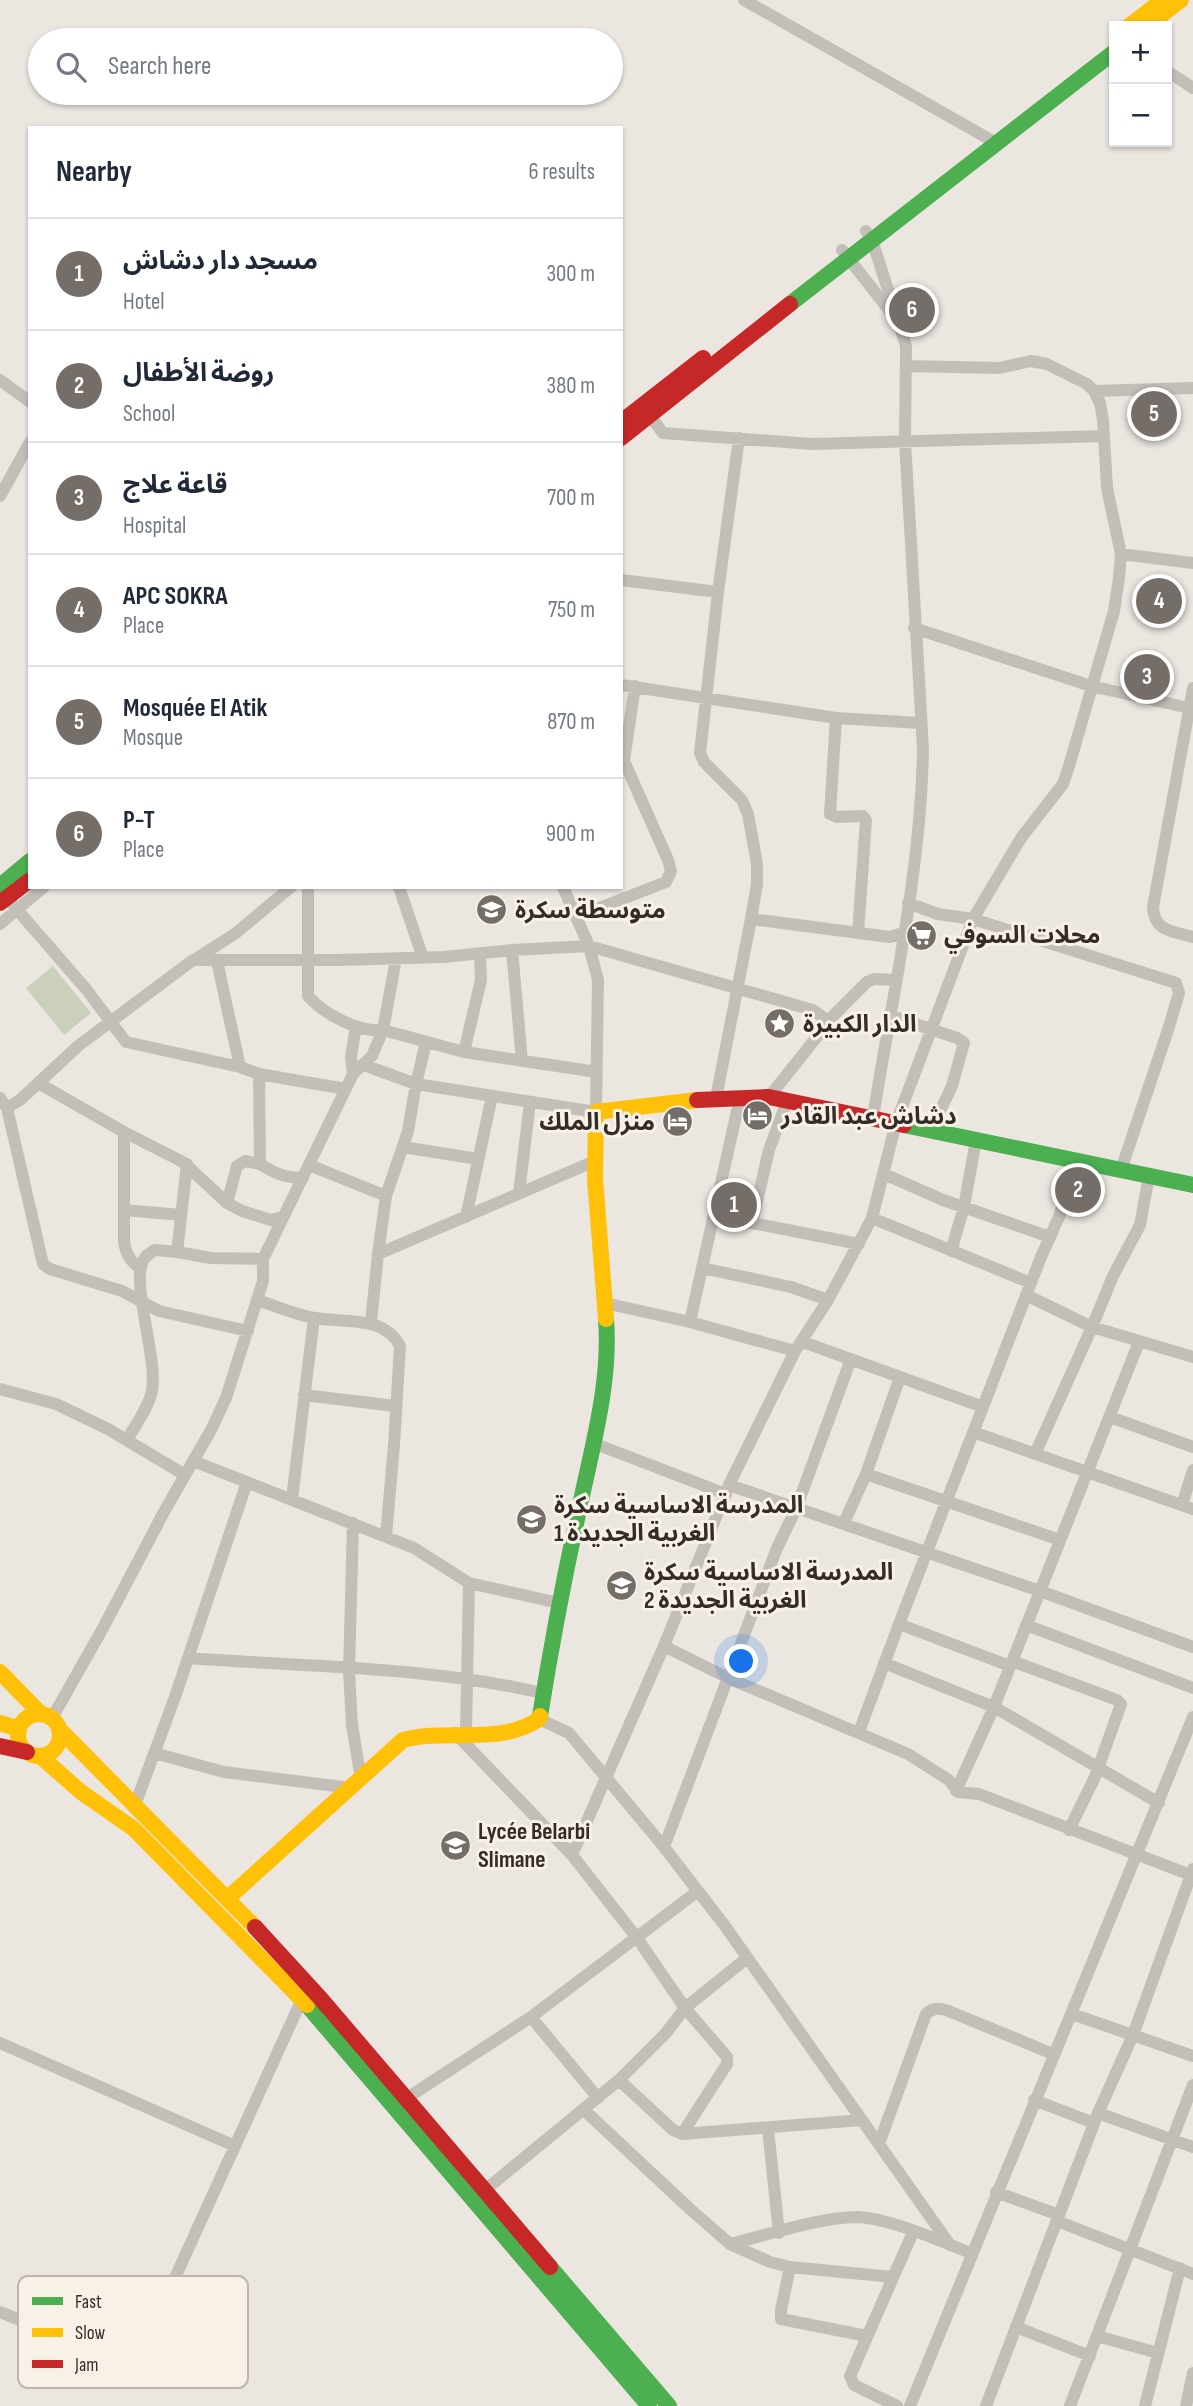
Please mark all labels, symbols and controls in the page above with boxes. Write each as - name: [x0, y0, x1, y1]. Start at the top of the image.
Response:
- map controls: [1109, 21, 1172, 147]
- button: +: [1109, 21, 1172, 84]
- search box: [28, 28, 623, 105]
- icon: search: [52, 48, 90, 86]
- text: Search here: [108, 51, 211, 82]
- button: −: [1109, 84, 1172, 147]
- text: Nearby: [56, 154, 132, 190]
- text: 6 results: [529, 158, 595, 186]
- text: مسجد دار دشاش: [123, 246, 318, 277]
- text: 1: [74, 260, 84, 288]
- text: 300 m: [546, 260, 595, 288]
- pin: 6: [889, 284, 935, 336]
- text: Hotel: [123, 288, 165, 316]
- text: روضة الأطفال: [123, 358, 274, 389]
- text: 2: [74, 372, 84, 400]
- text: 380 m: [547, 372, 595, 400]
- pin: 5: [1131, 388, 1177, 440]
- text: School: [123, 400, 175, 428]
- text: قاعة علاج: [123, 470, 227, 501]
- text: 3: [74, 484, 84, 512]
- text: 700 m: [547, 484, 595, 512]
- text: Hospital: [123, 512, 186, 540]
- pin: 4: [1136, 575, 1182, 627]
- text: APC SOKRA: [123, 581, 228, 612]
- text: 4: [74, 596, 84, 624]
- text: 750 m: [548, 596, 595, 624]
- text: Place: [123, 612, 164, 640]
- pin: 3: [1124, 651, 1170, 703]
- text: Mosquée El Atik: [123, 693, 267, 724]
- text: 5: [74, 708, 84, 736]
- text: 870 m: [547, 708, 595, 736]
- text: Mosque: [123, 724, 183, 752]
- text: P-T: [123, 805, 155, 836]
- text: 6: [74, 820, 84, 848]
- text: 900 m: [546, 820, 595, 848]
- text: Place: [123, 836, 164, 864]
- school or university icon: متوسطة سكرة: [475, 893, 509, 927]
- place label: متوسطة سكرة: [515, 896, 666, 925]
- supermarket icon: محلات السوفي: [904, 918, 938, 952]
- place label: محلات السوفي: [944, 921, 1100, 954]
- place icon: الدار الكبيرة: [763, 1007, 797, 1041]
- place label: الدار الكبيرة: [803, 1010, 917, 1039]
- hotel icon: دشاش عبد القادر: [741, 1099, 775, 1133]
- place label: دشاش عبد القادر: [780, 1102, 957, 1131]
- hotel icon: منزل الملك: [661, 1105, 695, 1139]
- place label: منزل الملك: [539, 1108, 655, 1137]
- pin: 2: [1055, 1164, 1101, 1216]
- pin: 1: [711, 1179, 757, 1231]
- place label: المدرسة الاساسية سكرة الغربية الجديدة 1: [554, 1491, 803, 1548]
- school or university icon: المدرسة الاساسية سكرة الغربية الجديدة 1: [514, 1502, 548, 1536]
- place label: المدرسة الاساسية سكرة الغربية الجديدة 2: [644, 1558, 893, 1615]
- school or university icon: المدرسة الاساسية سكرة الغربية الجديدة 2: [604, 1569, 638, 1603]
- your location: [724, 1644, 758, 1678]
- place label: Lycée Belarbi Slimane: [478, 1817, 590, 1874]
- school or university icon: Lycée Belarbi Slimane: [438, 1828, 472, 1862]
- legend: [18, 2276, 248, 2388]
- text: Fast: [75, 2291, 102, 2314]
- text: Slow: [75, 2322, 105, 2345]
- text: Jam: [74, 2354, 98, 2377]

